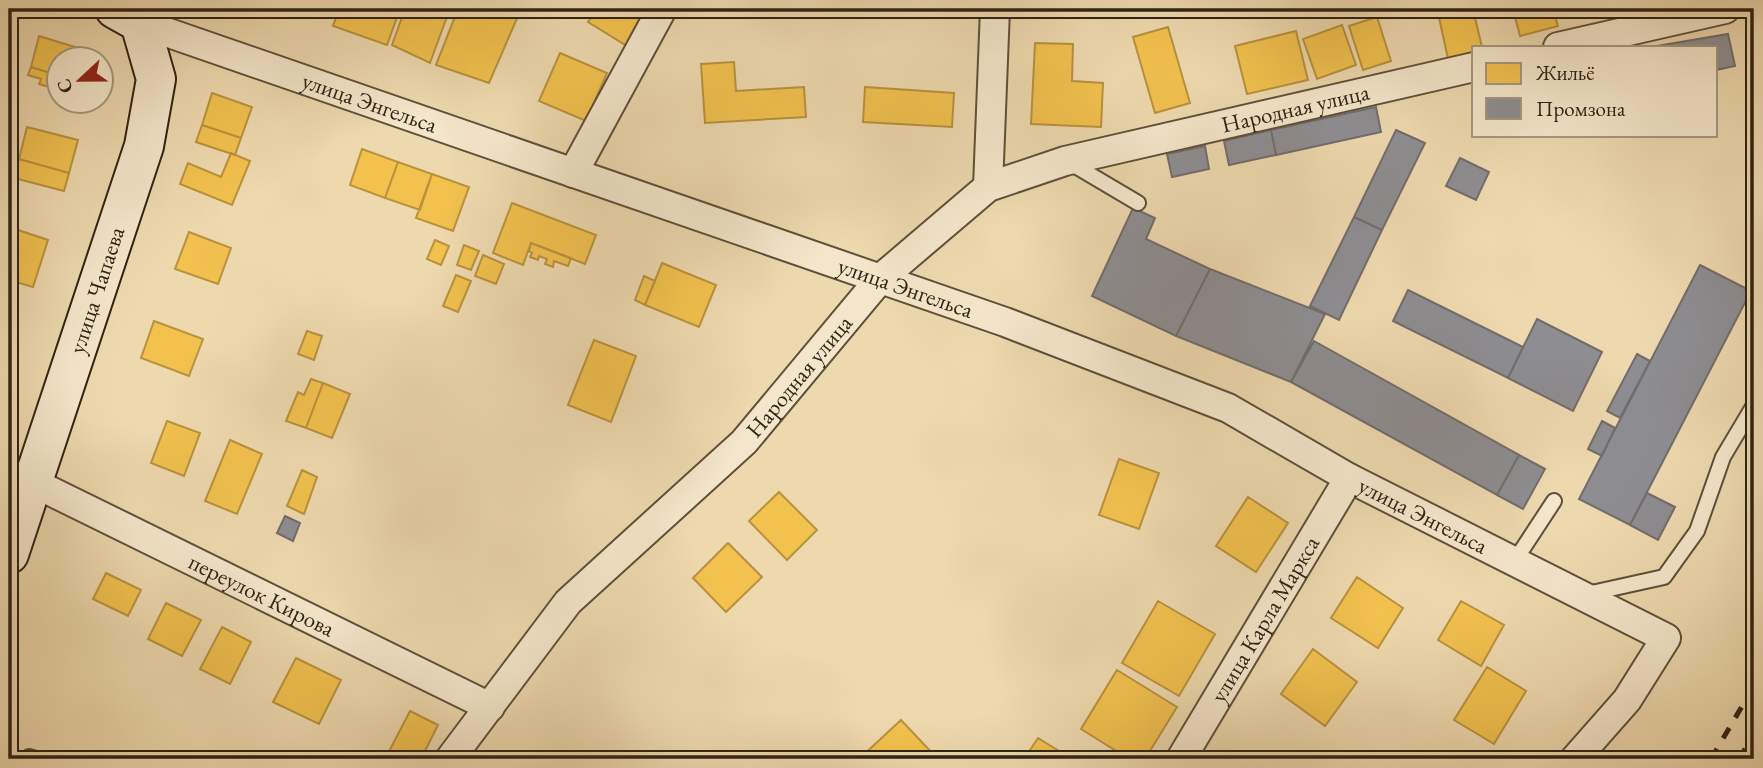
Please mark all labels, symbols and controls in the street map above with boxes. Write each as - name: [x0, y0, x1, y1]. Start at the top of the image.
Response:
- north arrow: [46, 46, 116, 116]
- legend: [1472, 46, 1718, 136]
- text: Жильё: [1535, 59, 1595, 86]
- street label: улица Энгельса: [298, 65, 442, 140]
- text: С: [51, 75, 79, 97]
- street label: Народная улица: [1218, 76, 1373, 140]
- text: Промзона: [1536, 95, 1626, 122]
- street label: улица Чапаева: [61, 222, 132, 357]
- street label: улица Энгельса: [834, 250, 978, 325]
- street label: Народная улица: [739, 308, 859, 444]
- street label: улица Энгельса: [1353, 470, 1494, 561]
- street label: улица Карла Маркса: [1203, 530, 1326, 708]
- street label: переулок Кирова: [184, 546, 340, 644]

